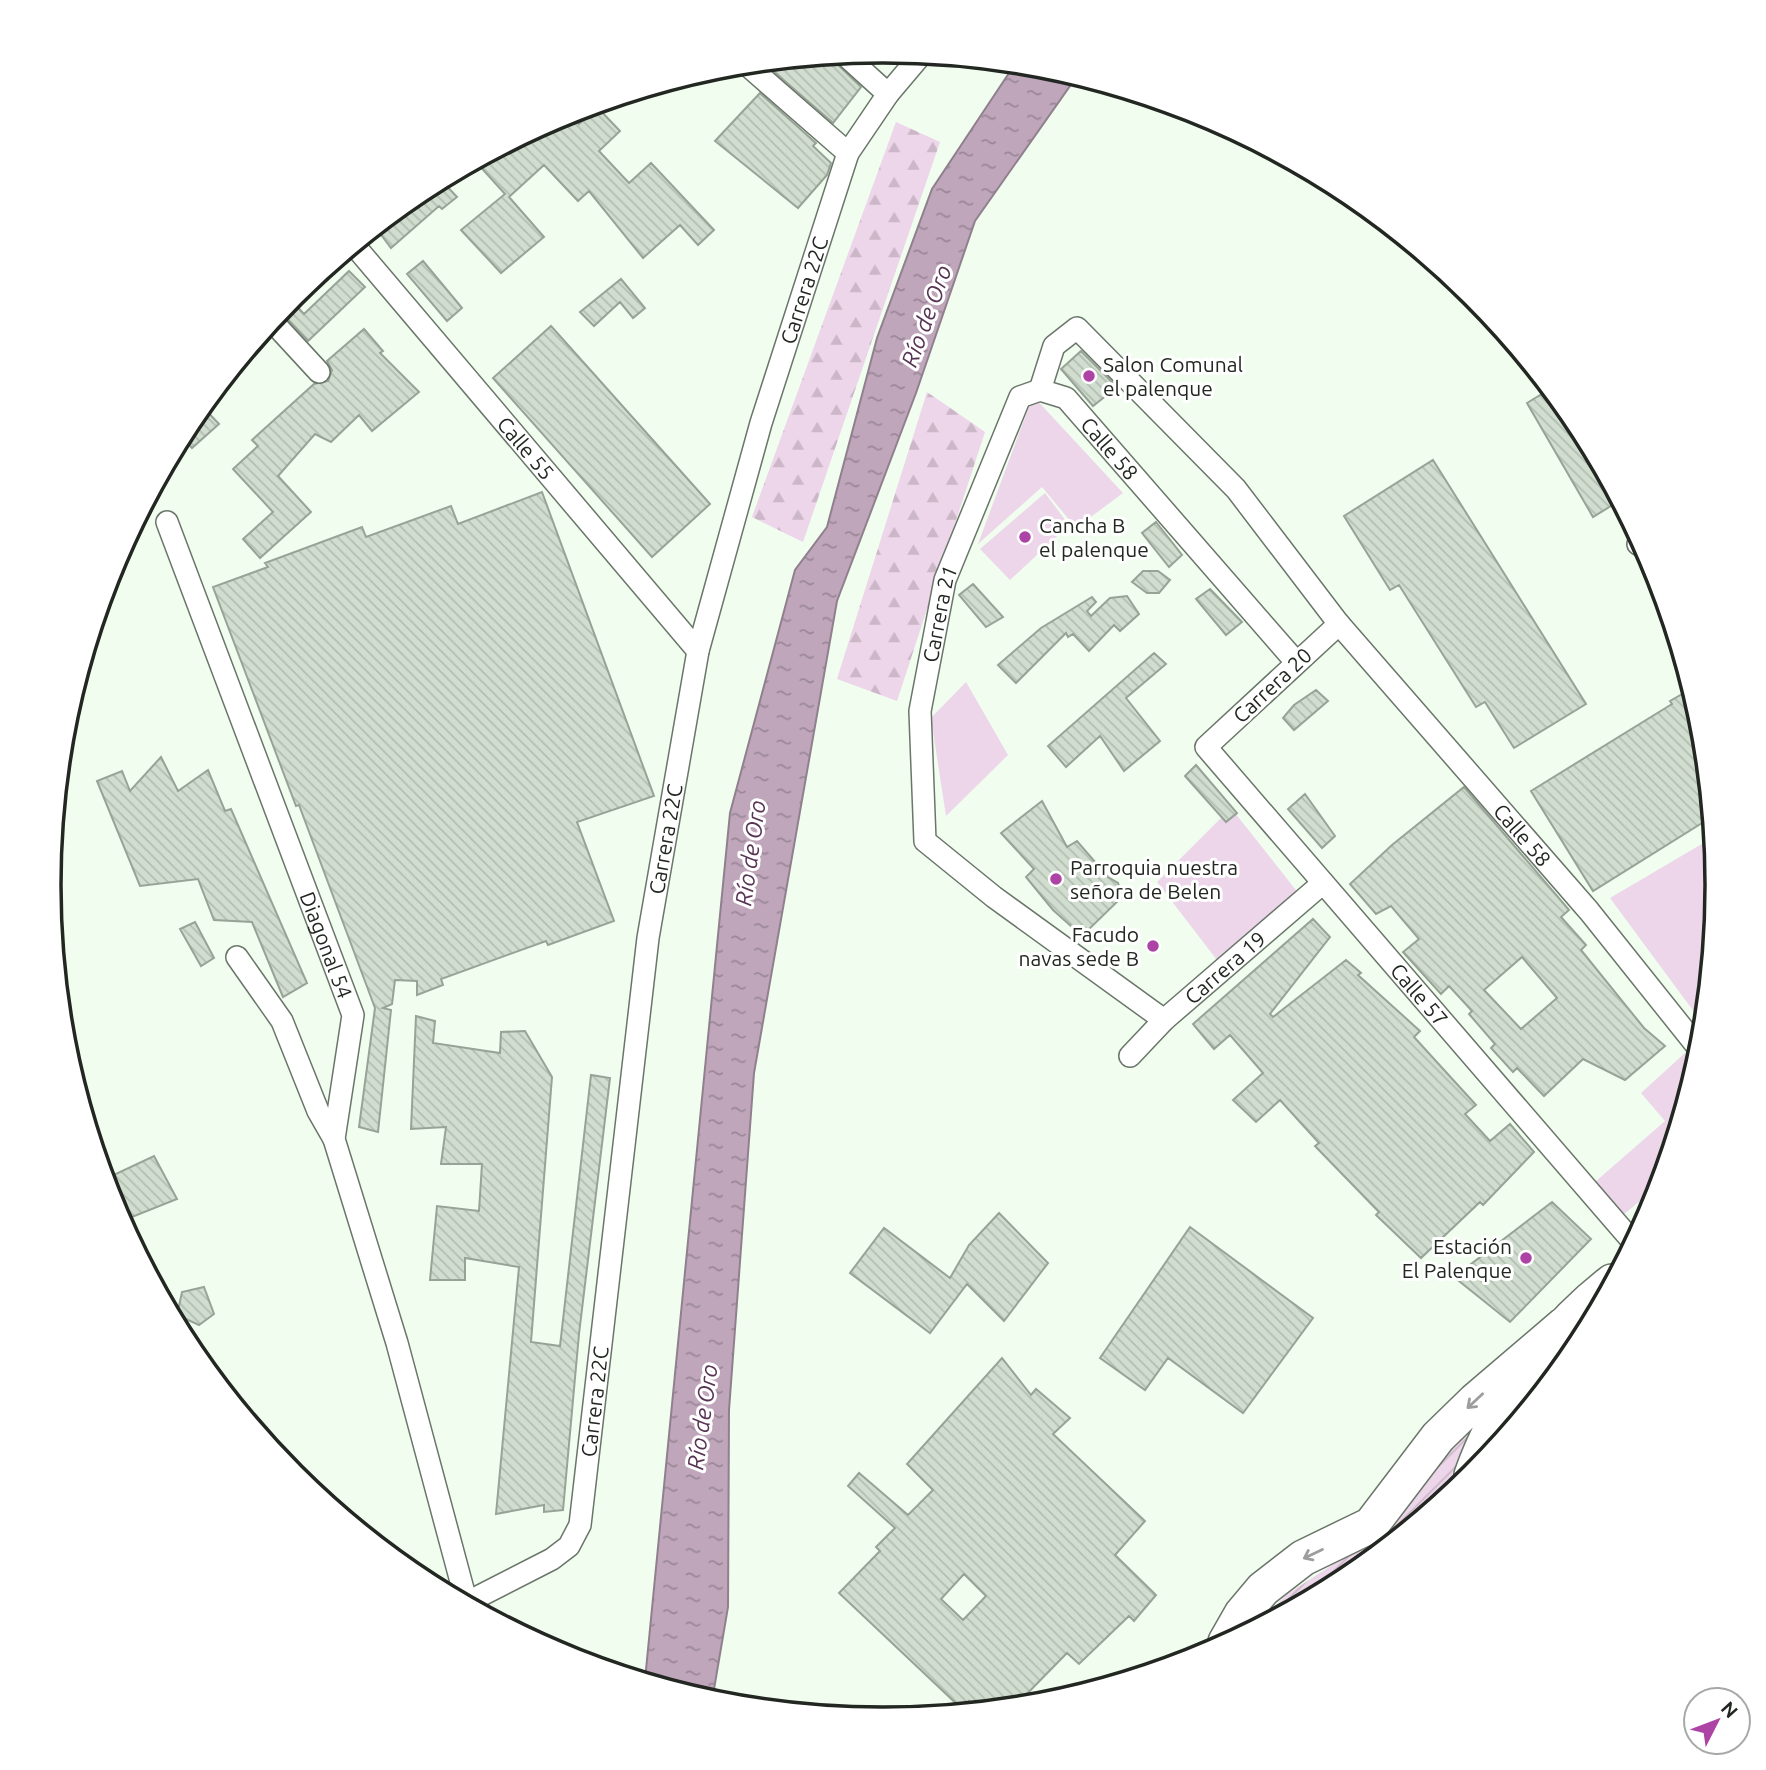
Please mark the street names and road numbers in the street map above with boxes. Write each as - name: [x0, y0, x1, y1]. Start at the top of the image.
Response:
- street label: Carrera 22C: [775, 233, 832, 347]
- street label: Calle 55: [493, 412, 559, 484]
- street label: Calle 58: [1076, 412, 1143, 484]
- street label: Carrera 21: [918, 561, 962, 664]
- street label: Carrera 20: [1228, 643, 1316, 727]
- street label: Carrera 22C: [644, 782, 687, 896]
- street label: Calle 58: [1489, 799, 1556, 871]
- street label: Diagonal 54: [296, 888, 358, 1002]
- street label: Carrera 19: [1180, 926, 1270, 1009]
- street label: Calle 57: [1386, 958, 1453, 1031]
- street label: Carrera 22C: [576, 1345, 613, 1458]

